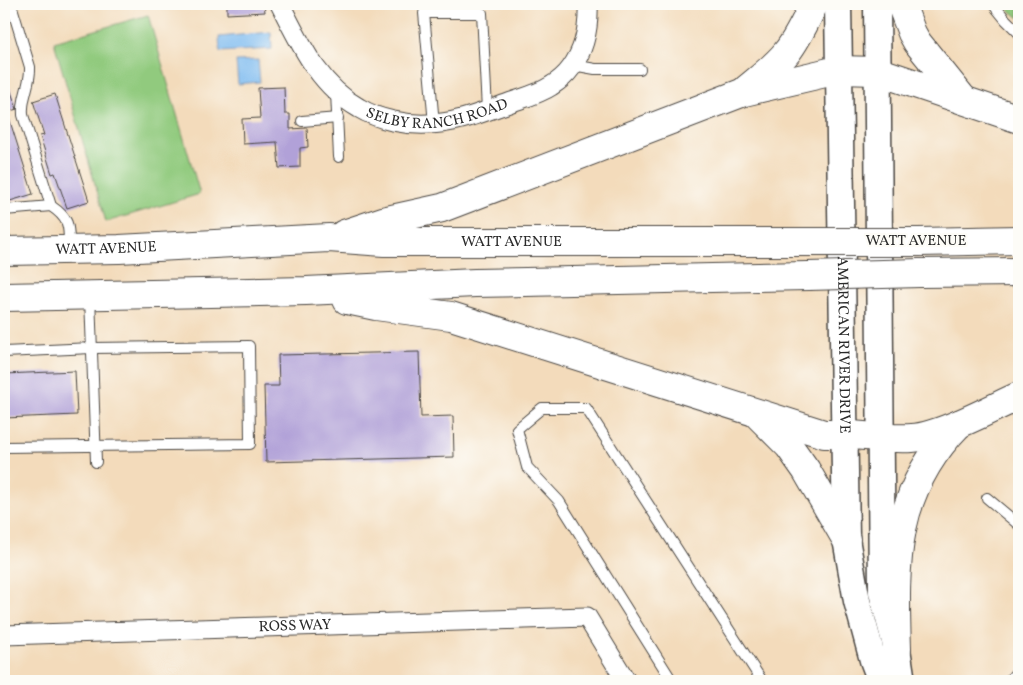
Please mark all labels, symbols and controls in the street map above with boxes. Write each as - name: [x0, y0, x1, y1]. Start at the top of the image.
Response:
- street label: SELBY RANCH ROAD: [362, 94, 511, 135]
- street label: WATT AVENUE: [865, 231, 967, 252]
- street label: WATT AVENUE: [461, 232, 562, 253]
- street label: WATT AVENUE: [55, 237, 157, 261]
- street label: AMERICAN RIVER DRIVE: [831, 256, 855, 434]
- street label: ROSS WAY: [258, 614, 332, 638]

